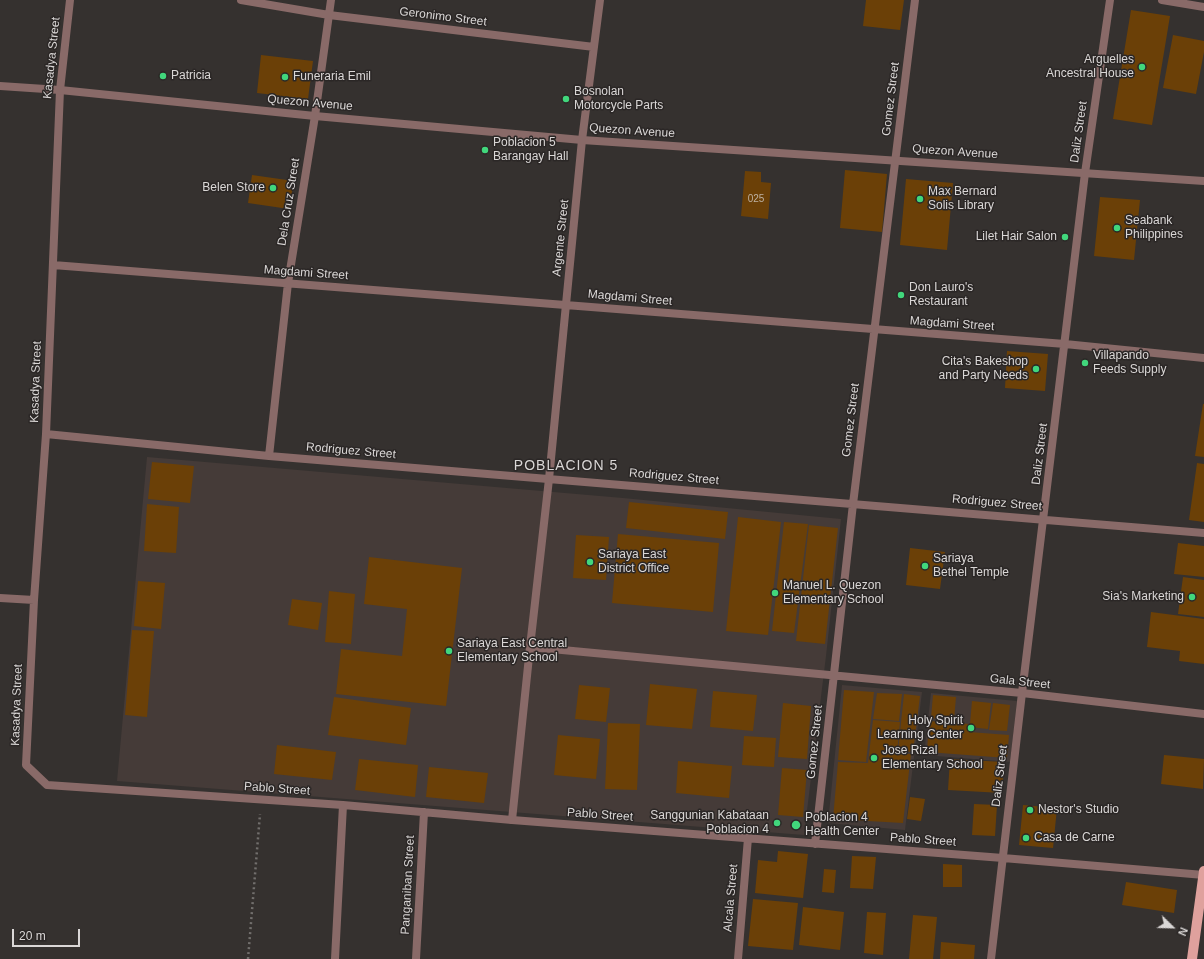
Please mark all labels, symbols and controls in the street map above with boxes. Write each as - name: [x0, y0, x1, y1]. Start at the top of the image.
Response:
- street label: Geronimo Street: [398, 4, 488, 30]
- street label: Kasadya Street: [41, 16, 63, 100]
- place label: Arguelles Ancestral House: [1046, 53, 1134, 81]
- street label: Gomez Street: [879, 61, 903, 137]
- marker: Arguelles Ancestral House: [1137, 62, 1147, 72]
- place label: Patricia: [171, 69, 211, 83]
- place label: Funeraria Emil: [293, 70, 371, 84]
- marker: Patricia: [158, 71, 168, 81]
- marker: Funeraria Emil: [280, 72, 290, 82]
- place label: Bosnolan Motorcycle Parts: [574, 85, 663, 113]
- street label: Quezon Avenue: [267, 92, 353, 114]
- marker: Bosnolan Motorcycle Parts: [561, 94, 571, 104]
- street label: Daliz Street: [1068, 100, 1090, 164]
- street label: Quezon Avenue: [589, 121, 675, 141]
- place label: Poblacion 5 Barangay Hall: [493, 136, 568, 164]
- street label: Quezon Avenue: [912, 142, 998, 162]
- marker: Poblacion 5 Barangay Hall: [480, 145, 490, 155]
- street label: Dela Cruz Street: [275, 157, 303, 247]
- place label: Belen Store: [202, 181, 265, 195]
- marker: Belen Store: [268, 183, 278, 193]
- place label: Max Bernard Solis Library: [928, 185, 997, 213]
- house number: 025: [748, 193, 764, 205]
- marker: Max Bernard Solis Library: [915, 194, 925, 204]
- street label: Argente Street: [550, 199, 572, 277]
- place label: Seabank Philippines: [1125, 214, 1183, 242]
- marker: Seabank Philippines: [1112, 223, 1122, 233]
- place label: Lilet Hair Salon: [976, 230, 1057, 244]
- marker: Lilet Hair Salon: [1060, 232, 1070, 242]
- street label: Magdami Street: [263, 263, 349, 283]
- place label: Don Lauro's Restaurant: [909, 281, 973, 309]
- street label: Magdami Street: [587, 287, 673, 309]
- marker: Don Lauro's Restaurant: [896, 290, 906, 300]
- street label: Magdami Street: [909, 314, 995, 334]
- street label: Kasadya Street: [27, 341, 45, 423]
- place label: Villapando Feeds Supply: [1093, 349, 1166, 377]
- place label: Cita's Bakeshop and Party Needs: [939, 355, 1028, 383]
- marker: Villapando Feeds Supply: [1080, 358, 1090, 368]
- marker: Cita's Bakeshop and Party Needs: [1031, 364, 1041, 374]
- street label: Gomez Street: [839, 382, 863, 458]
- street label: Daliz Street: [1029, 422, 1051, 486]
- street label: Rodriguez Street: [306, 440, 396, 462]
- district label: POBLACION 5: [514, 458, 618, 474]
- street label: Rodriguez Street: [629, 466, 719, 488]
- street label: Rodriguez Street: [952, 492, 1042, 514]
- place label: Sariaya East District Office: [598, 548, 669, 576]
- place label: Sariaya Bethel Temple: [933, 552, 1009, 580]
- marker: Sariaya East District Office: [585, 557, 595, 567]
- marker: Sariaya Bethel Temple: [920, 561, 930, 571]
- place label: Manuel L. Quezon Elementary School: [783, 579, 884, 607]
- marker: Manuel L. Quezon Elementary School: [770, 588, 780, 598]
- place label: Sia's Marketing: [1102, 590, 1184, 604]
- marker: Sia's Marketing: [1187, 592, 1197, 602]
- place label: Sariaya East Central Elementary School: [457, 637, 567, 665]
- marker: Sariaya East Central Elementary School: [444, 646, 454, 656]
- street label: Kasadya Street: [8, 664, 26, 746]
- street label: Gala Street: [989, 672, 1051, 692]
- street label: Gomez Street: [804, 704, 826, 780]
- place label: Holy Spirit Learning Center: [877, 714, 963, 742]
- marker: Holy Spirit Learning Center: [966, 723, 976, 733]
- place label: Jose Rizal Elementary School: [882, 744, 983, 772]
- street label: Daliz Street: [989, 744, 1011, 808]
- marker: Jose Rizal Elementary School: [869, 753, 879, 763]
- street label: Pablo Street: [244, 780, 310, 798]
- place label: Nestor's Studio: [1038, 803, 1119, 817]
- marker: Nestor's Studio: [1025, 805, 1035, 815]
- street label: Pablo Street: [567, 806, 633, 824]
- place label: Sanggunian Kabataan Poblacion 4: [650, 809, 769, 837]
- place label: Poblacion 4 Health Center: [805, 811, 879, 839]
- marker: Sanggunian Kabataan Poblacion 4: [772, 818, 782, 828]
- marker: Poblacion 4 Health Center: [790, 819, 802, 831]
- street label: Pablo Street: [890, 831, 956, 849]
- place label: Casa de Carne: [1034, 831, 1115, 845]
- marker: Casa de Carne: [1021, 833, 1031, 843]
- street label: Panganiban Street: [398, 835, 418, 935]
- street label: Alcala Street: [721, 863, 741, 933]
- north arrow: [1152, 907, 1192, 947]
- scale bar: [14, 921, 82, 947]
- text: N: [1176, 926, 1190, 938]
- text: 20 m: [19, 929, 46, 943]

